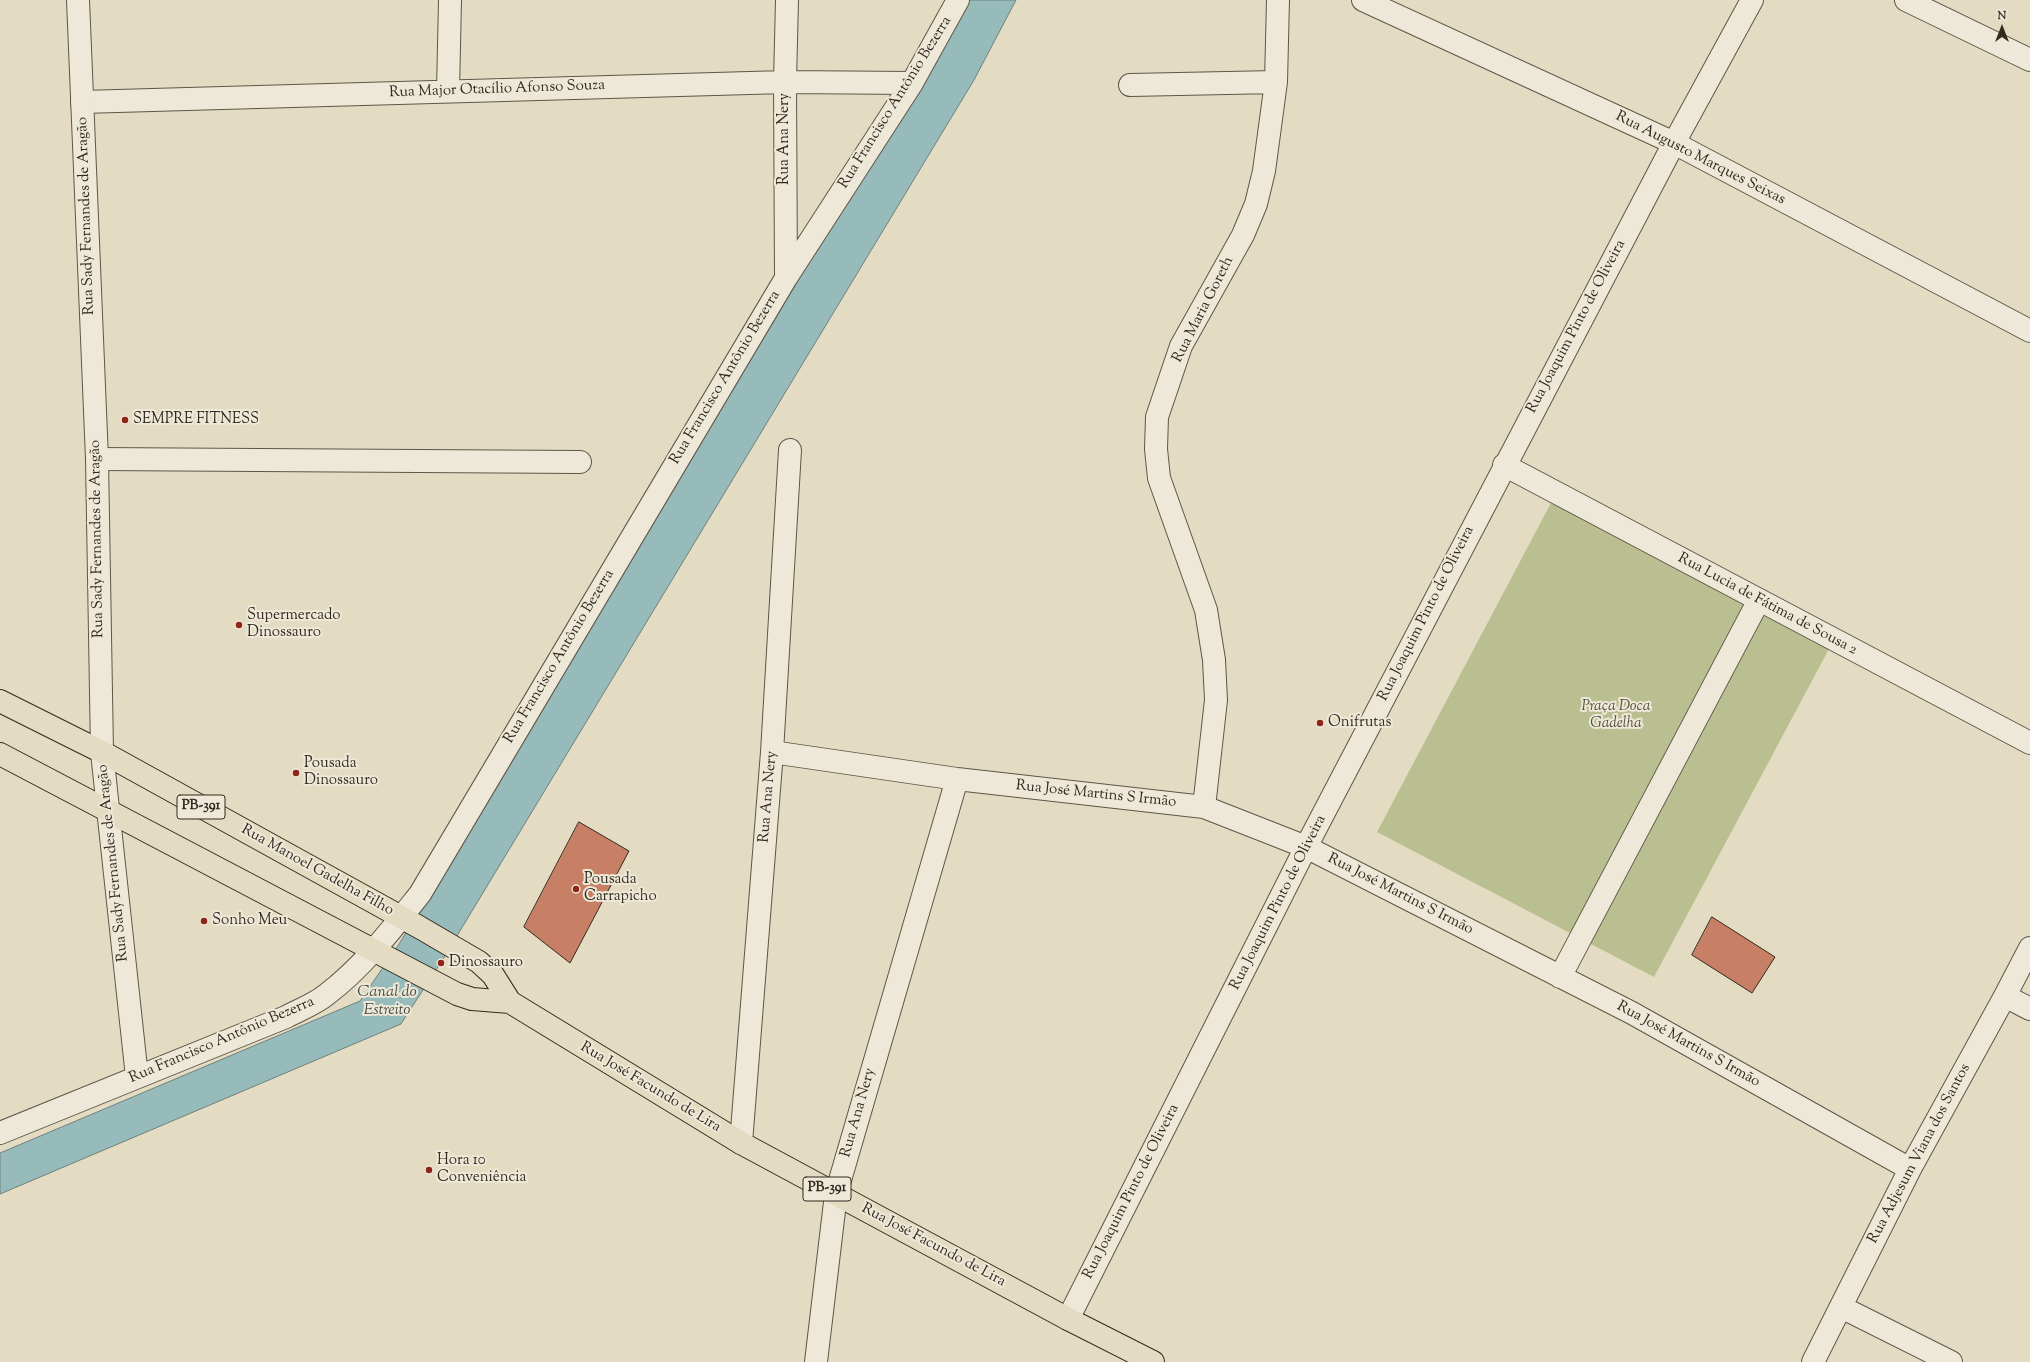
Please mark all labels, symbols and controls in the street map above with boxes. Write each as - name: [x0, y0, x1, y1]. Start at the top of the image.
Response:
- north arrow: [1982, 8, 2022, 48]
- text: N: [1998, 8, 2006, 24]
- street label: Rua Francisco Antônio Bezerra: [836, 14, 956, 192]
- street label: Rua Major Otacílio Afonso Souza: [389, 77, 605, 103]
- street label: Rua Ana Nery: [776, 93, 794, 185]
- street label: Rua Augusto Marques Seixas: [1612, 108, 1788, 210]
- street label: Rua Sady Fernandes de Aragão: [75, 117, 99, 315]
- street label: Rua Joaquim Pinto de Oliveira: [1524, 237, 1630, 417]
- street label: Rua Maria Goreth: [1170, 254, 1238, 366]
- street label: Rua Francisco Antônio Bezerra: [667, 288, 785, 468]
- place label: SEMPRE FITNESS: [133, 411, 259, 429]
- marker: SEMPRE FITNESS: [120, 415, 130, 425]
- street label: Rua Sady Fernandes de Aragão: [87, 440, 109, 638]
- street label: Rua Joaquim Pinto de Oliveira: [1375, 524, 1479, 704]
- street label: Rua Lucia de Fátima de Sousa 2: [1674, 550, 1860, 660]
- street label: Rua Francisco Antônio Bezerra: [501, 567, 619, 747]
- place label: Supermercado Dinossauro: [247, 607, 340, 642]
- marker: Supermercado Dinossauro: [234, 620, 244, 630]
- park label: Praça Doca Gadelha: [1582, 698, 1650, 733]
- place label: Onifrutas: [1328, 714, 1391, 732]
- marker: Onifrutas: [1315, 718, 1325, 728]
- street label: Rua Ana Nery: [756, 750, 782, 844]
- place label: Pousada Dinossauro: [304, 755, 378, 790]
- street label: Rua Sady Fernandes de Aragão: [95, 763, 133, 963]
- marker: Pousada Dinossauro: [291, 768, 301, 778]
- street label: Rua José Martins S Irmão: [1015, 778, 1177, 812]
- road number: PB-391: [177, 795, 225, 819]
- street label: Rua Joaquim Pinto de Oliveira: [1227, 813, 1331, 993]
- street label: Rua Manoel Gadelha Filho: [238, 822, 396, 920]
- street label: Rua José Martins S Irmão: [1324, 850, 1476, 940]
- place label: Pousada Carrapicho: [584, 871, 657, 906]
- marker: Pousada Carrapicho: [571, 884, 581, 894]
- place label: Sonho Meu: [212, 912, 287, 930]
- marker: Sonho Meu: [199, 916, 209, 926]
- place label: Dinossauro: [449, 954, 523, 972]
- marker: Dinossauro: [436, 958, 446, 968]
- water label: Canal do Estreito: [357, 983, 417, 1021]
- street label: Rua Francisco Antônio Bezerra: [127, 994, 317, 1088]
- street label: Rua José Martins S Irmão: [1613, 998, 1763, 1092]
- street label: Rua José Facundo de Lira: [577, 1039, 723, 1137]
- street label: Rua Adjesum Viana dos Santos: [1865, 1061, 1975, 1247]
- street label: Rua Ana Nery: [838, 1066, 880, 1160]
- street label: Rua Joaquim Pinto de Oliveira: [1080, 1102, 1184, 1282]
- place label: Hora 10 Conveniência: [437, 1152, 526, 1187]
- marker: Hora 10 Conveniência: [424, 1165, 434, 1175]
- road number: PB-391: [803, 1177, 851, 1201]
- street label: Rua José Facundo de Lira: [858, 1200, 1008, 1292]

